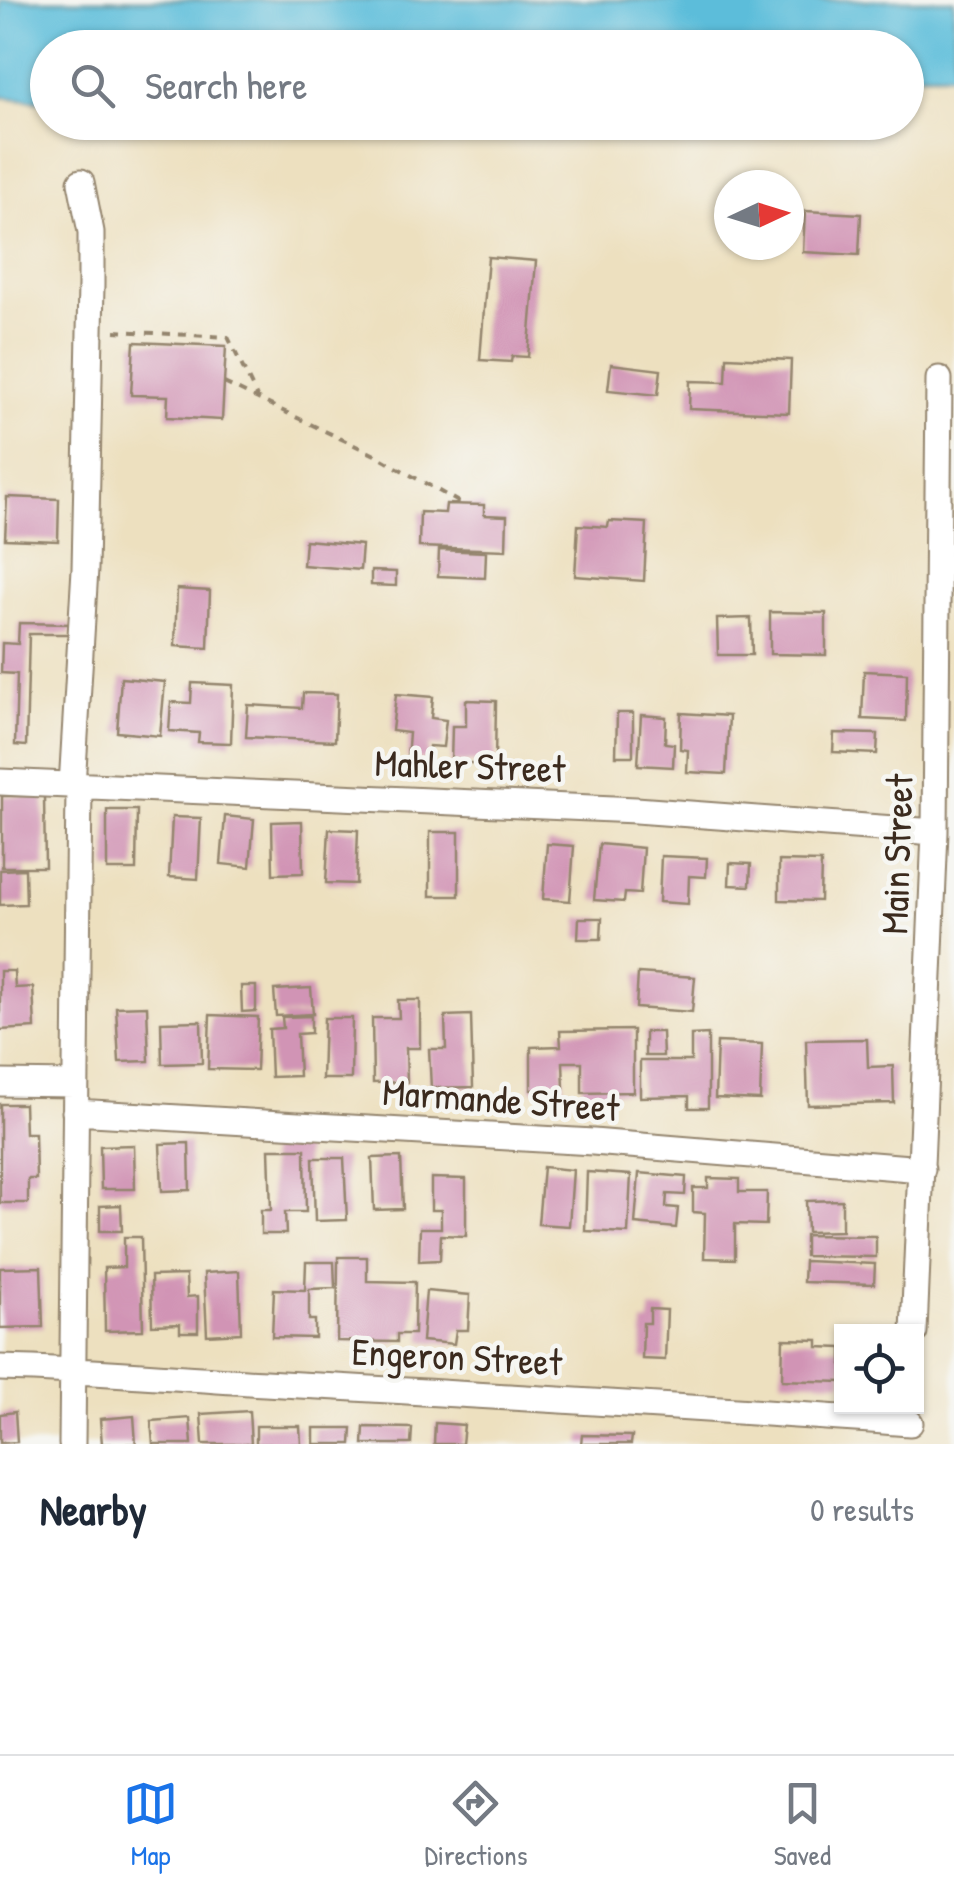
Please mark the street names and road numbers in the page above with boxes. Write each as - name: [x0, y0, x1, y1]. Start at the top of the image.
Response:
- street label: Mahler Street: [374, 736, 567, 794]
- street label: Main Street: [867, 772, 925, 935]
- street label: Marmande Street: [381, 1065, 622, 1133]
- street label: Engeron Street: [351, 1325, 564, 1388]

